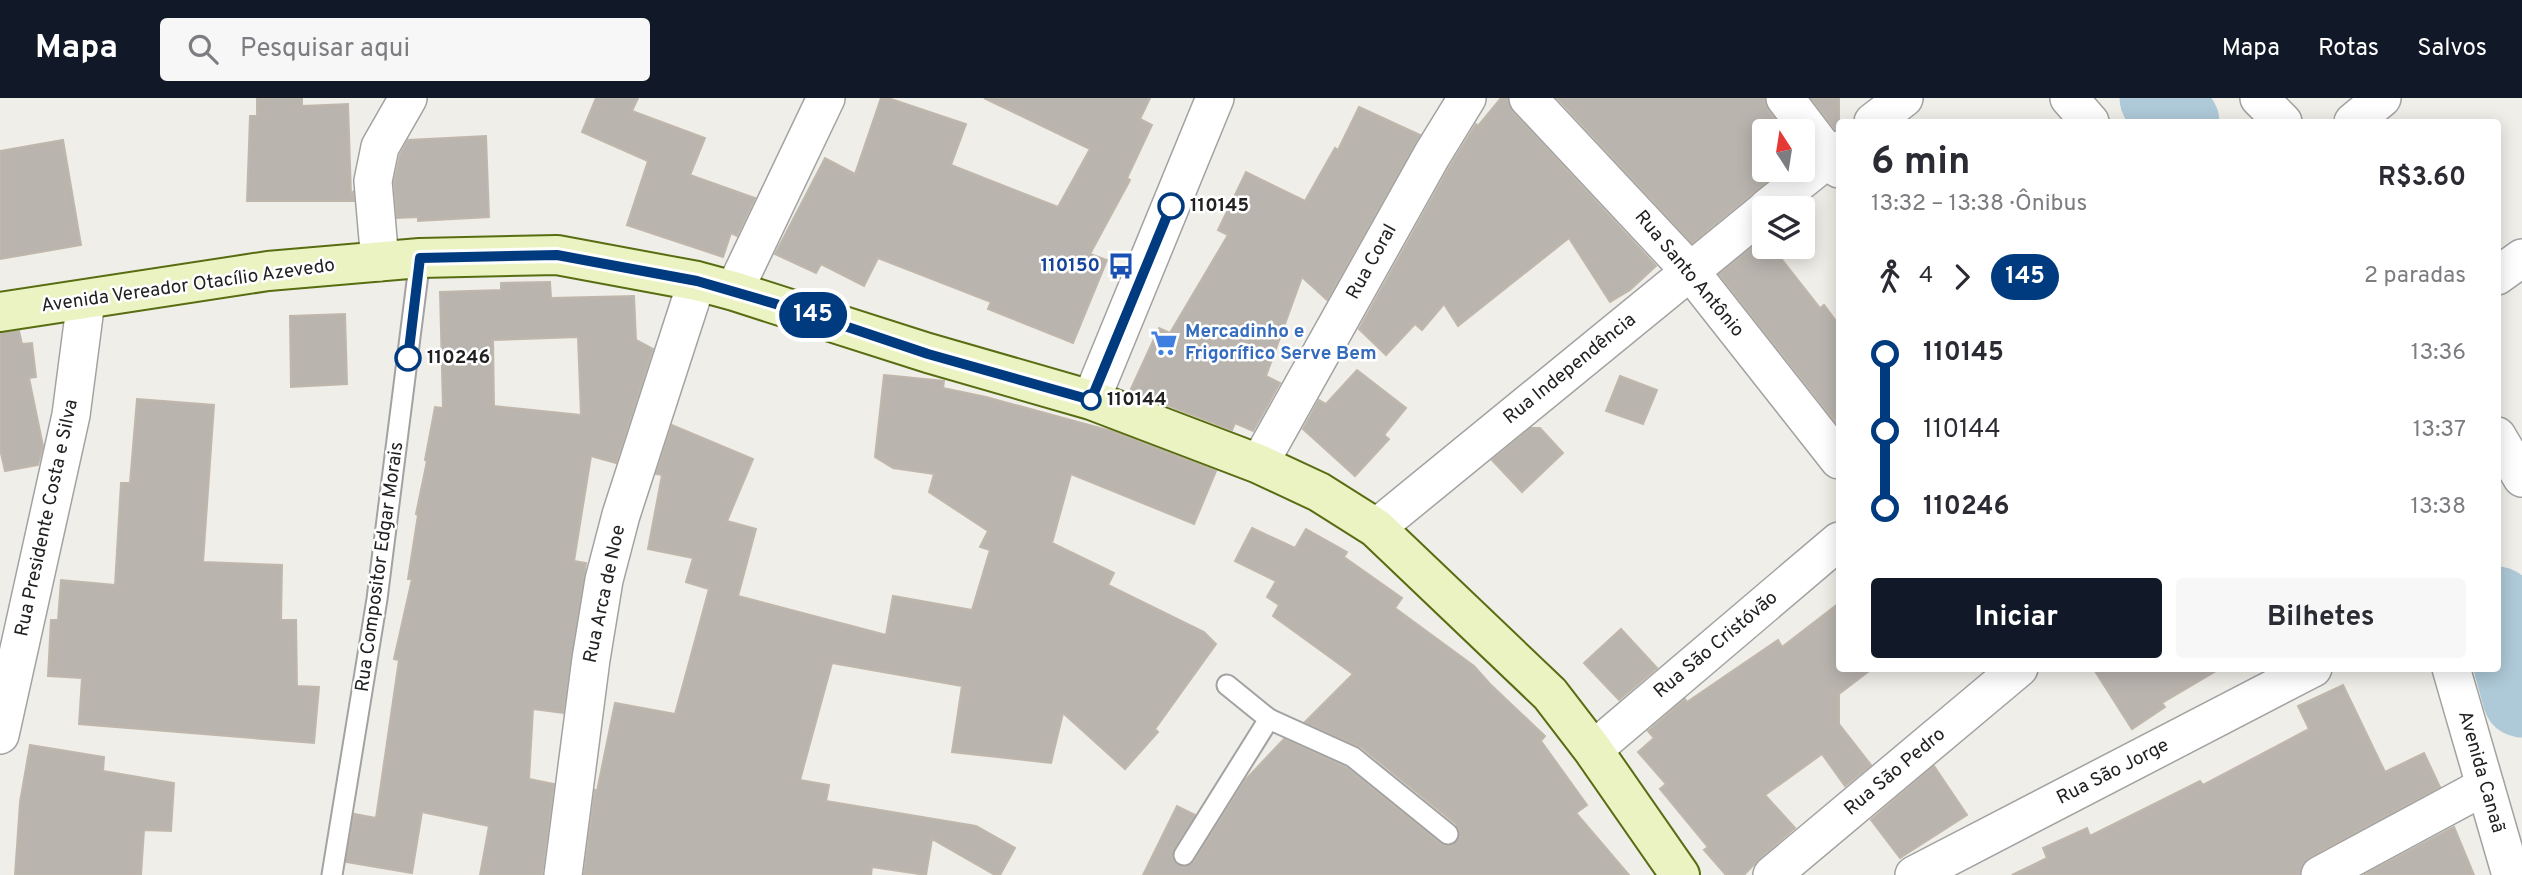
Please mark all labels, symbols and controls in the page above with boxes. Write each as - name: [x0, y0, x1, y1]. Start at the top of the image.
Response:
- search box: [160, 18, 650, 81]
- text: Mapa: [35, 28, 118, 70]
- icon: search: [184, 30, 222, 68]
- text: Pesquisar aqui: [240, 33, 410, 66]
- text: Mapa: [2222, 34, 2280, 64]
- text: Rotas: [2318, 34, 2379, 64]
- text: Salvos: [2417, 34, 2487, 64]
- north arrow: [1752, 119, 1815, 182]
- map controls: [1752, 119, 1815, 259]
- text: 6 min: [1871, 139, 1970, 188]
- text: R$3.60: [2378, 162, 2466, 195]
- text: 13:32 – 13:38 · Ônibus: [1871, 190, 2087, 219]
- marker: 110145: [1158, 193, 1184, 219]
- place label: 110145: [1190, 194, 1249, 218]
- button: layers: [1752, 196, 1815, 259]
- street label: Rua Santo Antônio: [1629, 206, 1749, 342]
- street label: Rua Coral: [1341, 220, 1403, 304]
- bus stop icon: 110150: [1106, 251, 1136, 281]
- street label: Avenida Vereador Otacílio Azevedo: [40, 253, 336, 319]
- place label: 110150: [1041, 254, 1100, 278]
- icon: walk: [1871, 258, 1909, 296]
- icon: forward: [1943, 258, 1981, 296]
- text: 4: [1919, 262, 1933, 291]
- text: 145: [2005, 262, 2045, 292]
- text: 2 paradas: [2364, 262, 2466, 291]
- line badge: 145: [773, 292, 853, 338]
- text: 145: [793, 300, 833, 330]
- street label: Rua Independência: [1499, 308, 1641, 430]
- place label: Mercadinho e Frigorífico Serve Bem: [1185, 320, 1377, 366]
- supermarket icon: Mercadinho e Frigorífico Serve Bem: [1149, 328, 1179, 358]
- text: 110145: [1923, 337, 2004, 370]
- text: 13:36: [2411, 339, 2466, 368]
- marker: 110246: [395, 345, 421, 371]
- place label: 110246: [427, 346, 490, 370]
- place label: 110144: [1107, 388, 1167, 412]
- marker: 110144: [1081, 390, 1101, 410]
- street label: Rua Presidente Costa e Silva: [10, 397, 84, 639]
- text: 110144: [1923, 414, 2001, 447]
- text: 13:37: [2413, 416, 2466, 445]
- street label: Rua Compositor Edgar Morais: [351, 440, 409, 694]
- text: 110246: [1923, 491, 2010, 524]
- text: 13:38: [2411, 493, 2466, 522]
- street label: Rua Arca de Noe: [579, 523, 631, 665]
- button: Iniciar: [1871, 578, 2162, 658]
- button: Bilhetes: [2176, 578, 2466, 658]
- street label: Rua São Cristóvão: [1649, 586, 1783, 704]
- street label: Avenida Canaã: [2452, 708, 2510, 836]
- street label: Rua São Pedro: [1839, 723, 1951, 821]
- street label: Rua São Jorge: [2053, 733, 2173, 811]

